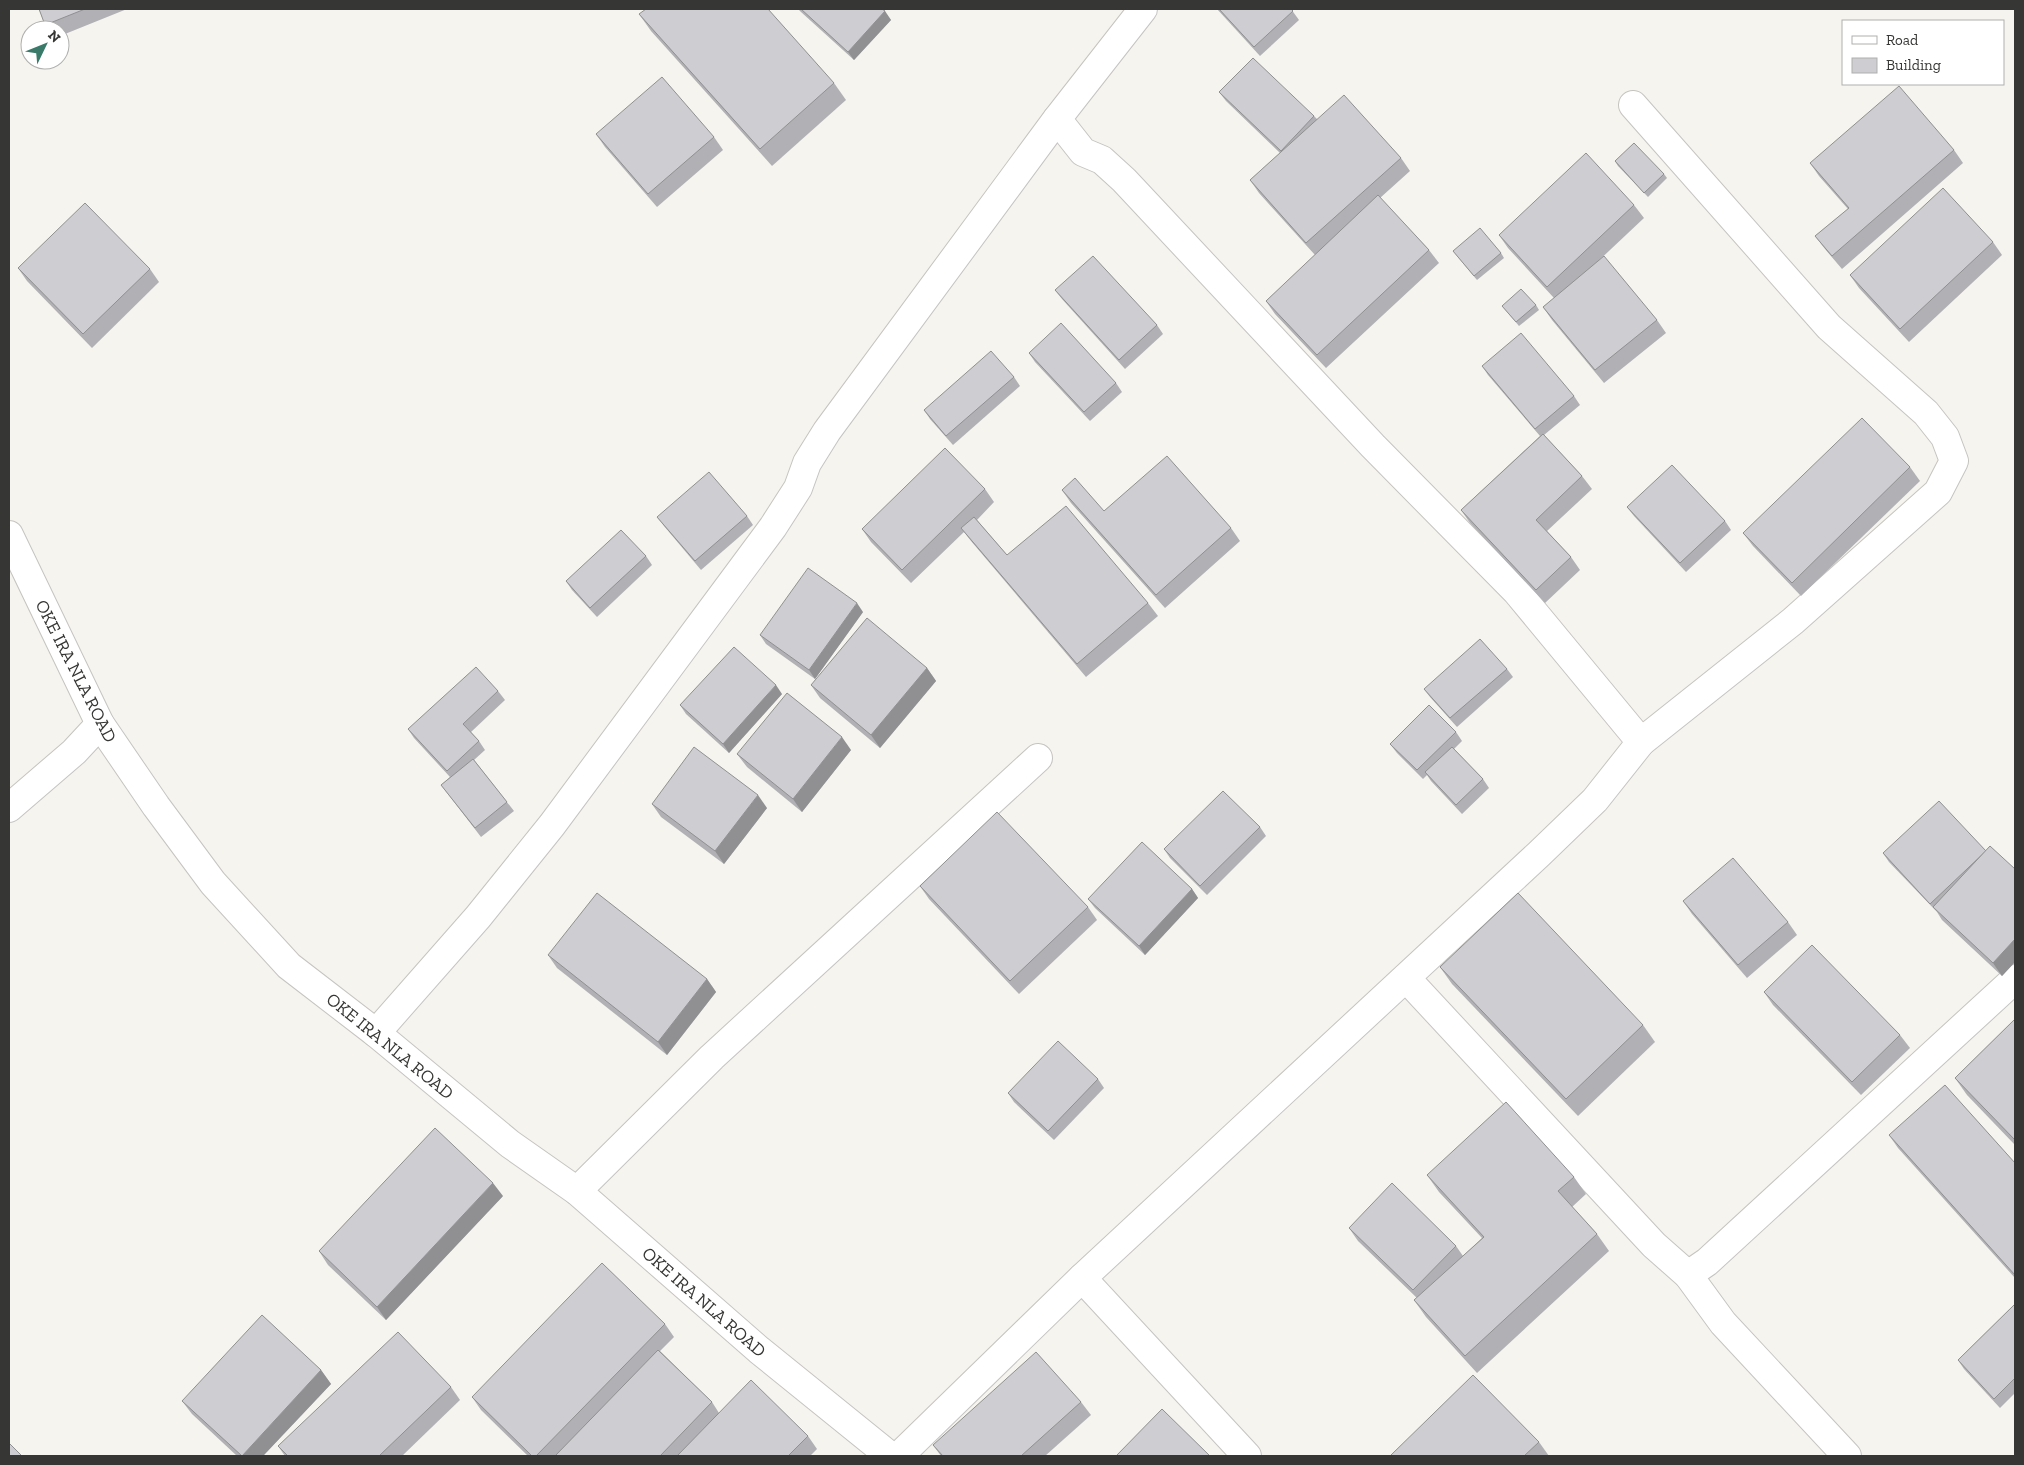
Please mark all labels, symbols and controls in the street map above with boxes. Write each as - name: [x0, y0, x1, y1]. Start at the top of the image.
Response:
- north arrow: [20, 20, 70, 70]
- legend: [1842, 20, 2004, 85]
- text: N: [44, 27, 64, 46]
- text: Road: [1886, 31, 1919, 49]
- text: Building: [1886, 56, 1941, 74]
- street label: OKE IRA NLA ROAD: [30, 596, 122, 746]
- street label: OKE IRA NLA ROAD: [322, 988, 458, 1104]
- street label: OKE IRA NLA ROAD: [637, 1242, 771, 1362]

